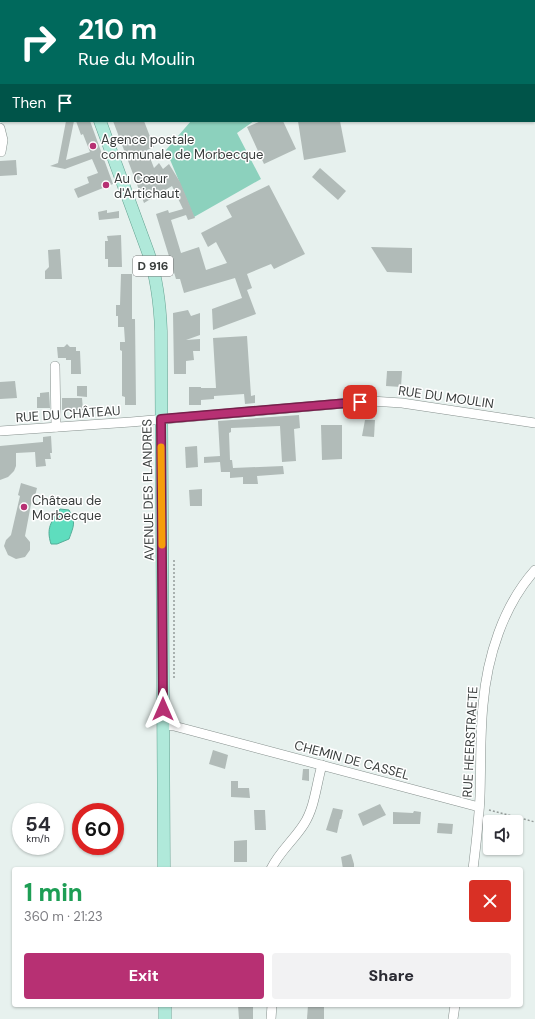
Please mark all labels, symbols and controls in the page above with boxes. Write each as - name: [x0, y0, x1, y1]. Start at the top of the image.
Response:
- text: 210 m: [78, 11, 157, 48]
- icon: right: [12, 16, 64, 68]
- text: Rue du Moulin: [78, 47, 195, 71]
- icon: arrive: [54, 92, 76, 114]
- text: Then: [12, 93, 46, 113]
- place label: Agence postale communale de Morbecque: [101, 131, 263, 163]
- marker: Agence postale communale de Morbecque: [88, 141, 98, 151]
- place label: Au Cœur d'Artichaut: [114, 170, 180, 202]
- marker: Au Cœur d'Artichaut: [101, 180, 111, 190]
- road number: D 916: [133, 256, 173, 276]
- street label: RUE DU MOULIN: [397, 382, 495, 412]
- pin: [343, 385, 377, 419]
- icon: arrive: [349, 391, 371, 413]
- street label: RUE DU CHÂTEAU: [15, 402, 121, 426]
- street label: AVENUE DES FLANDRES: [138, 419, 158, 561]
- place label: Château de Morbecque: [32, 492, 102, 524]
- marker: Château de Morbecque: [19, 502, 29, 512]
- street label: RUE HEERSTRAETE: [459, 686, 481, 798]
- position arrow: [142, 688, 184, 730]
- street label: CHEMIN DE CASSEL: [292, 736, 412, 784]
- speed limit sign: 60: [72, 803, 124, 855]
- text: 54: [25, 811, 51, 837]
- map controls: [483, 815, 523, 855]
- button: sound: [483, 815, 523, 855]
- text: km/h: [26, 832, 50, 845]
- text: 1 min: [24, 877, 83, 908]
- button: close: [469, 880, 511, 922]
- text: 360 m · 21:23: [24, 908, 103, 925]
- button: Exit: [24, 953, 264, 999]
- button: Share: [272, 953, 511, 999]

